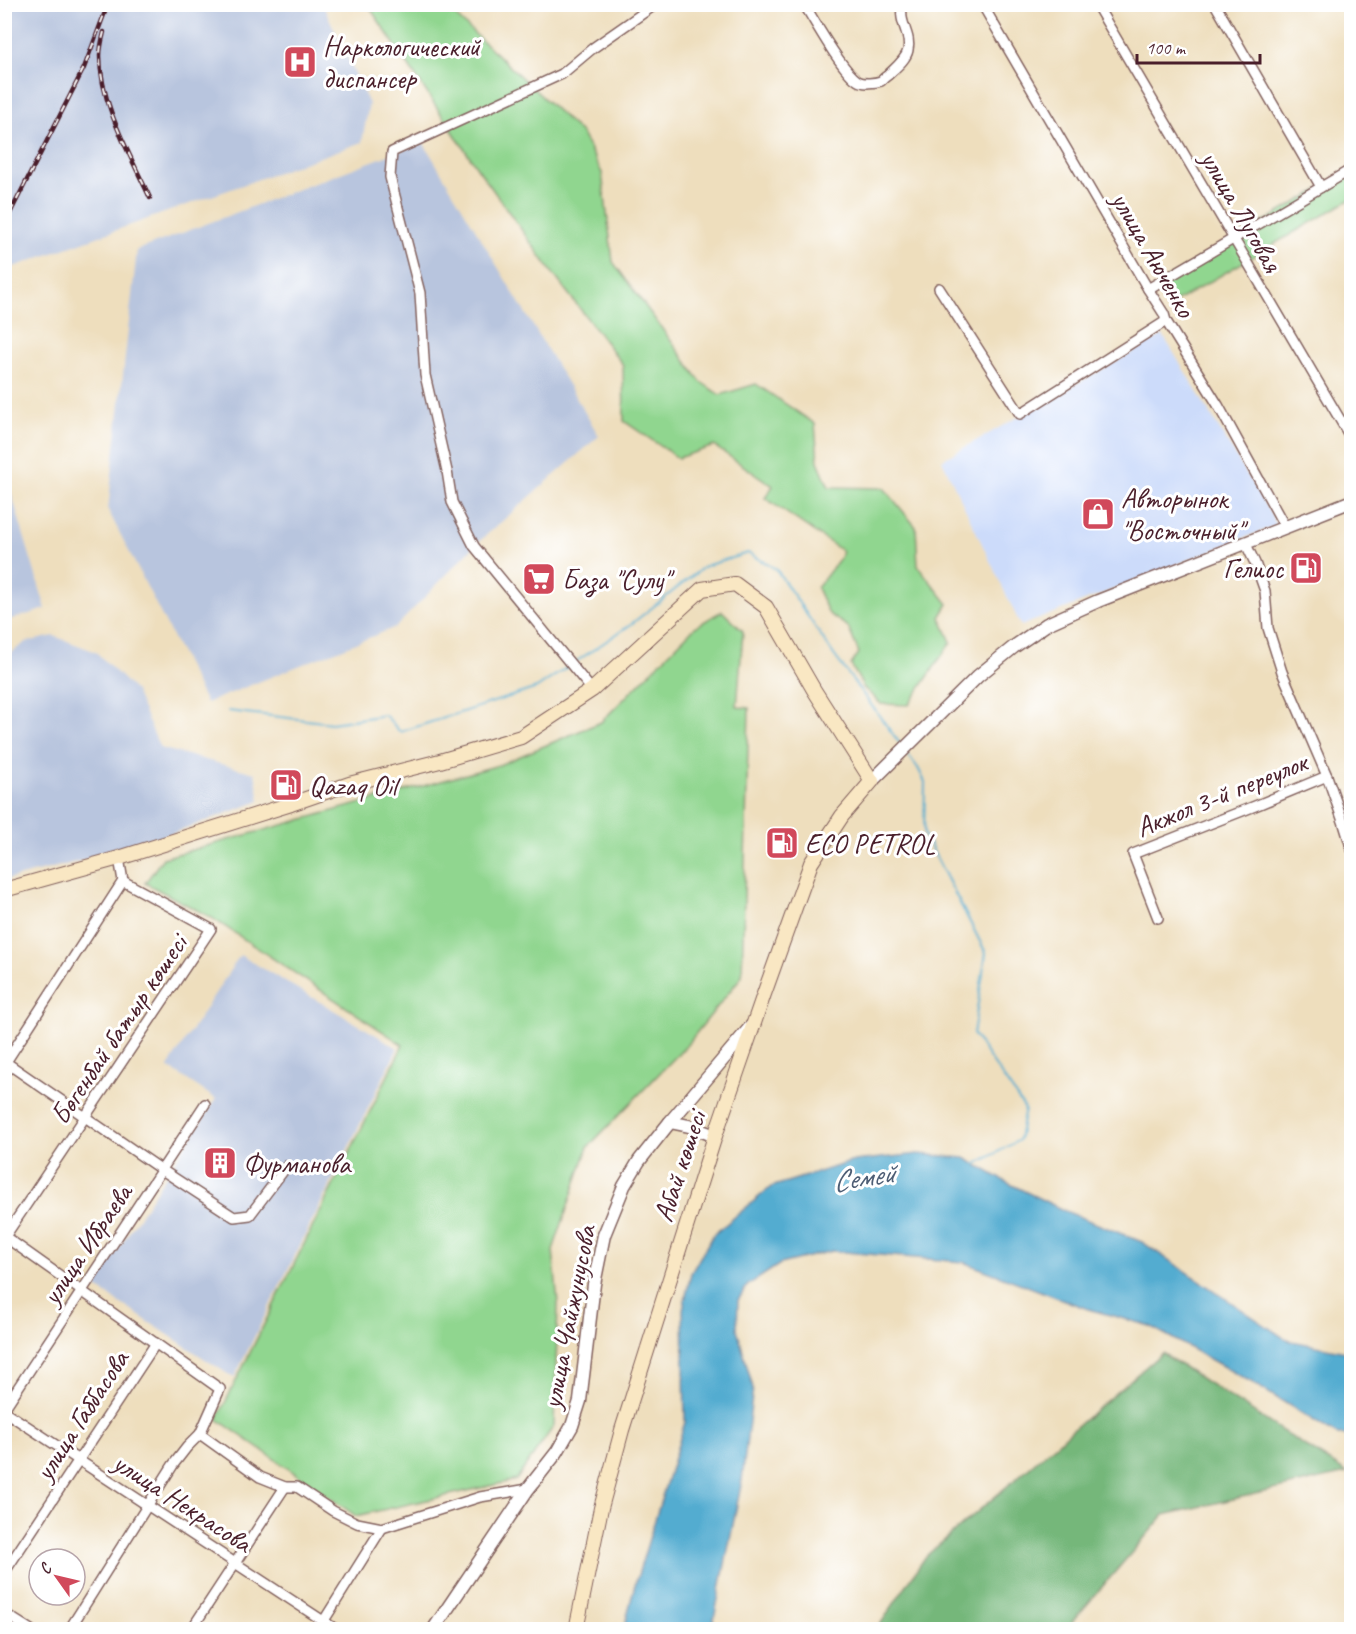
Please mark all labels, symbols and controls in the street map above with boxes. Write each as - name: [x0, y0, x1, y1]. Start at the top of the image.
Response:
- scale bar: [1137, 27, 1260, 65]
- place label: Наркологический диспансер: [323, 29, 481, 96]
- text: 100 m: [1146, 37, 1187, 59]
- hospital icon: Наркологический диспансер: [282, 44, 318, 80]
- street label: улица Луговая: [1192, 143, 1291, 279]
- street label: улица Аюченко: [1103, 184, 1205, 325]
- place label: Авторынок "Восточный": [1121, 481, 1248, 548]
- shop icon: Авторынок "Восточный": [1080, 496, 1116, 532]
- fuel station icon: Гелиос: [1288, 550, 1324, 586]
- place label: Гелиос: [1223, 551, 1284, 586]
- supermarket icon: База "Сулу": [521, 561, 557, 597]
- place label: База "Сулу": [562, 562, 675, 598]
- street label: Акжол 3-й переулок: [1131, 743, 1314, 845]
- fuel station icon: Qazaq Oil: [268, 767, 304, 803]
- place label: Qazaq Oil: [309, 768, 402, 803]
- fuel station icon: ECO PETROL: [764, 825, 800, 861]
- place label: ECO PETROL: [805, 826, 935, 861]
- street label: Бөгенбай батыр көшесі: [42, 925, 197, 1131]
- street label: Абай көшесі: [645, 1103, 715, 1226]
- building icon: Фурманова: [202, 1145, 238, 1181]
- place label: Фурманова: [243, 1146, 352, 1181]
- water label: Семей: [829, 1153, 902, 1201]
- street label: улица Ибраева: [32, 1175, 141, 1313]
- street label: улица Чайжунусова: [533, 1221, 604, 1413]
- street label: улица Габбасова: [25, 1342, 137, 1489]
- street label: улица Некрасова: [105, 1444, 260, 1561]
- north arrow: [27, 1547, 87, 1607]
- text: С: [35, 1559, 57, 1578]

